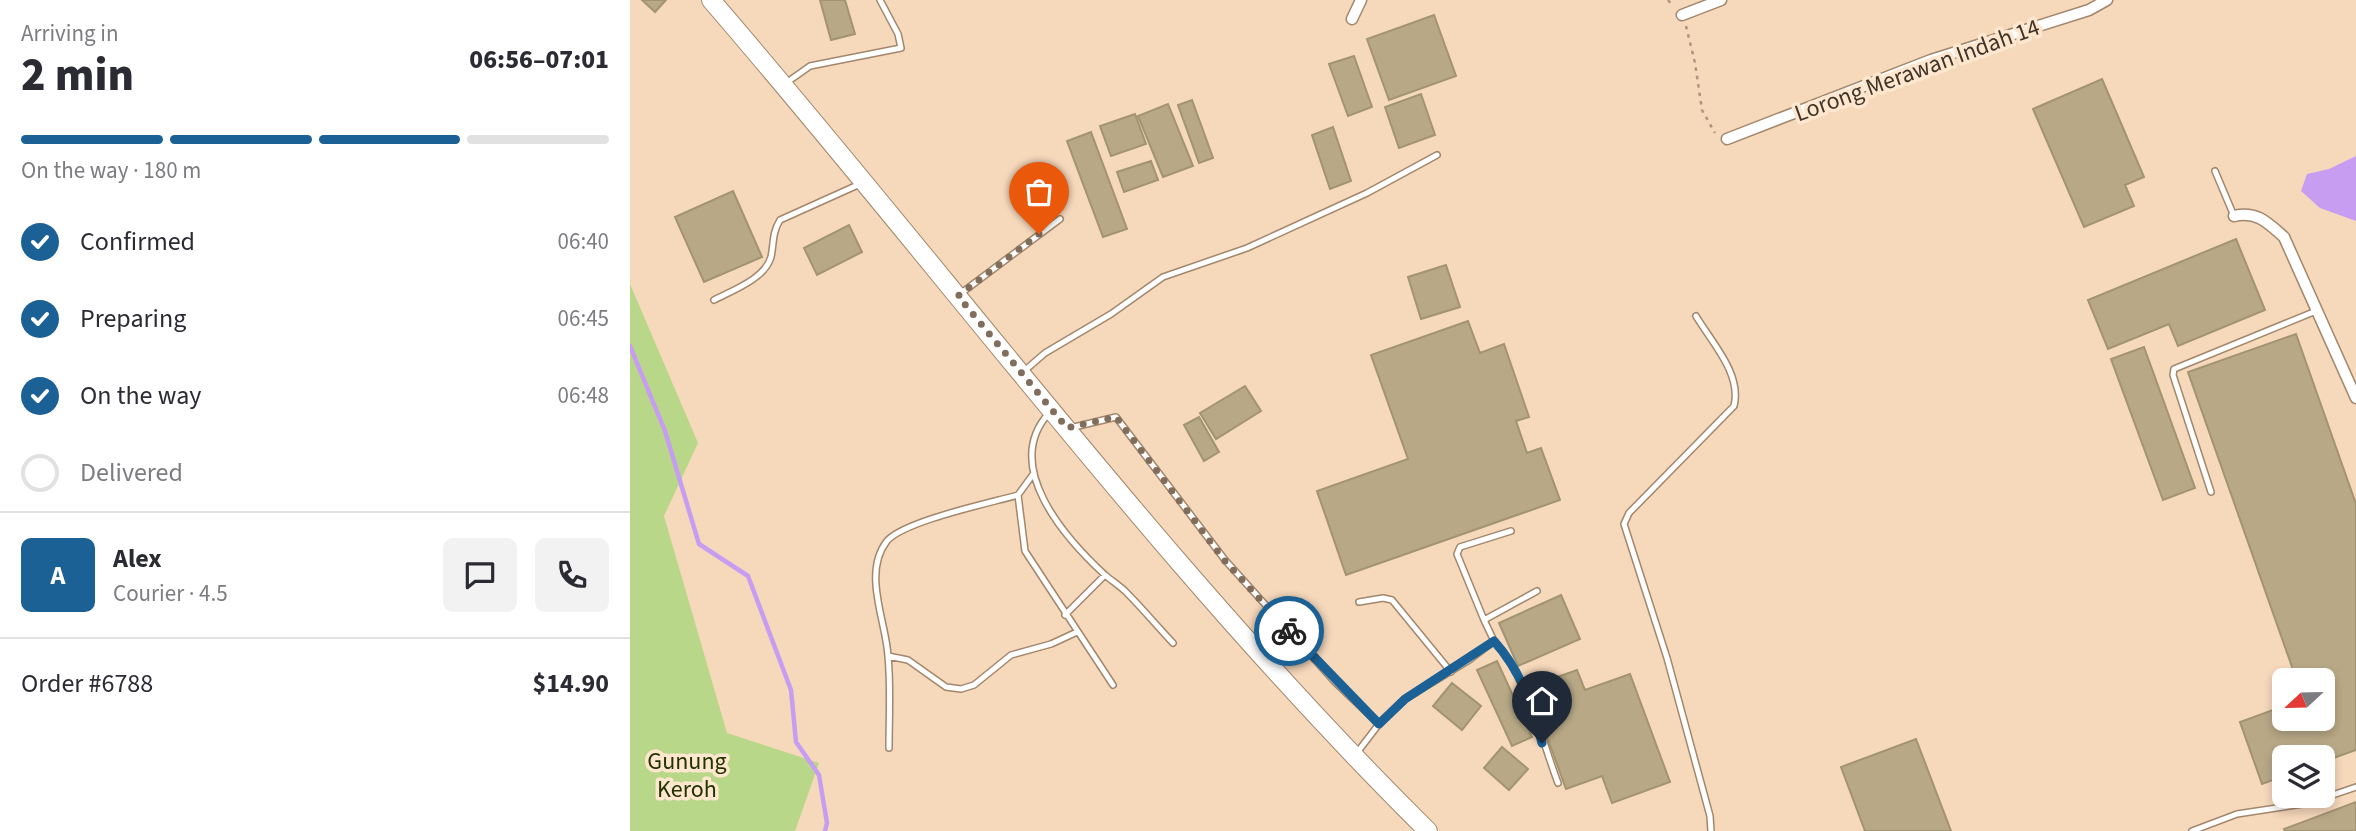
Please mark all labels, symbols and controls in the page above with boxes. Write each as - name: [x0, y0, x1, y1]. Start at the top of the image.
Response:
- street label: Lorong Merawan Indah 14: [1790, 10, 2045, 131]
- text: Arriving in: [21, 17, 119, 50]
- text: 06:56–07:01: [469, 41, 609, 78]
- text: 2 min: [21, 43, 134, 108]
- text: On the way · 180 m: [21, 154, 201, 187]
- pin: [1009, 162, 1069, 234]
- icon: bag: [1020, 173, 1058, 211]
- icon: check: [21, 223, 59, 261]
- text: Confirmed: [80, 223, 195, 260]
- text: 06:40: [558, 225, 609, 258]
- icon: check: [21, 300, 59, 338]
- text: Preparing: [80, 300, 186, 337]
- text: 06:45: [558, 302, 609, 335]
- icon: check: [21, 377, 59, 415]
- text: On the way: [80, 377, 201, 414]
- text: 06:48: [558, 379, 609, 412]
- text: Delivered: [80, 454, 183, 491]
- button: chat: [443, 538, 517, 612]
- button: phone: [535, 538, 609, 612]
- text: Alex: [113, 540, 162, 577]
- text: A: [51, 557, 65, 594]
- text: Courier · 4.5: [113, 577, 228, 610]
- courier: [1254, 596, 1324, 666]
- icon: bike: [1270, 612, 1308, 650]
- text: Order #6788: [21, 665, 153, 702]
- text: $14.90: [533, 665, 609, 702]
- north arrow: [2272, 668, 2334, 732]
- map controls: [2272, 668, 2335, 808]
- pin: [1512, 671, 1572, 743]
- icon: home: [1523, 682, 1561, 720]
- park label: Gunung Keroh: [647, 744, 727, 807]
- button: layers: [2272, 745, 2335, 808]

